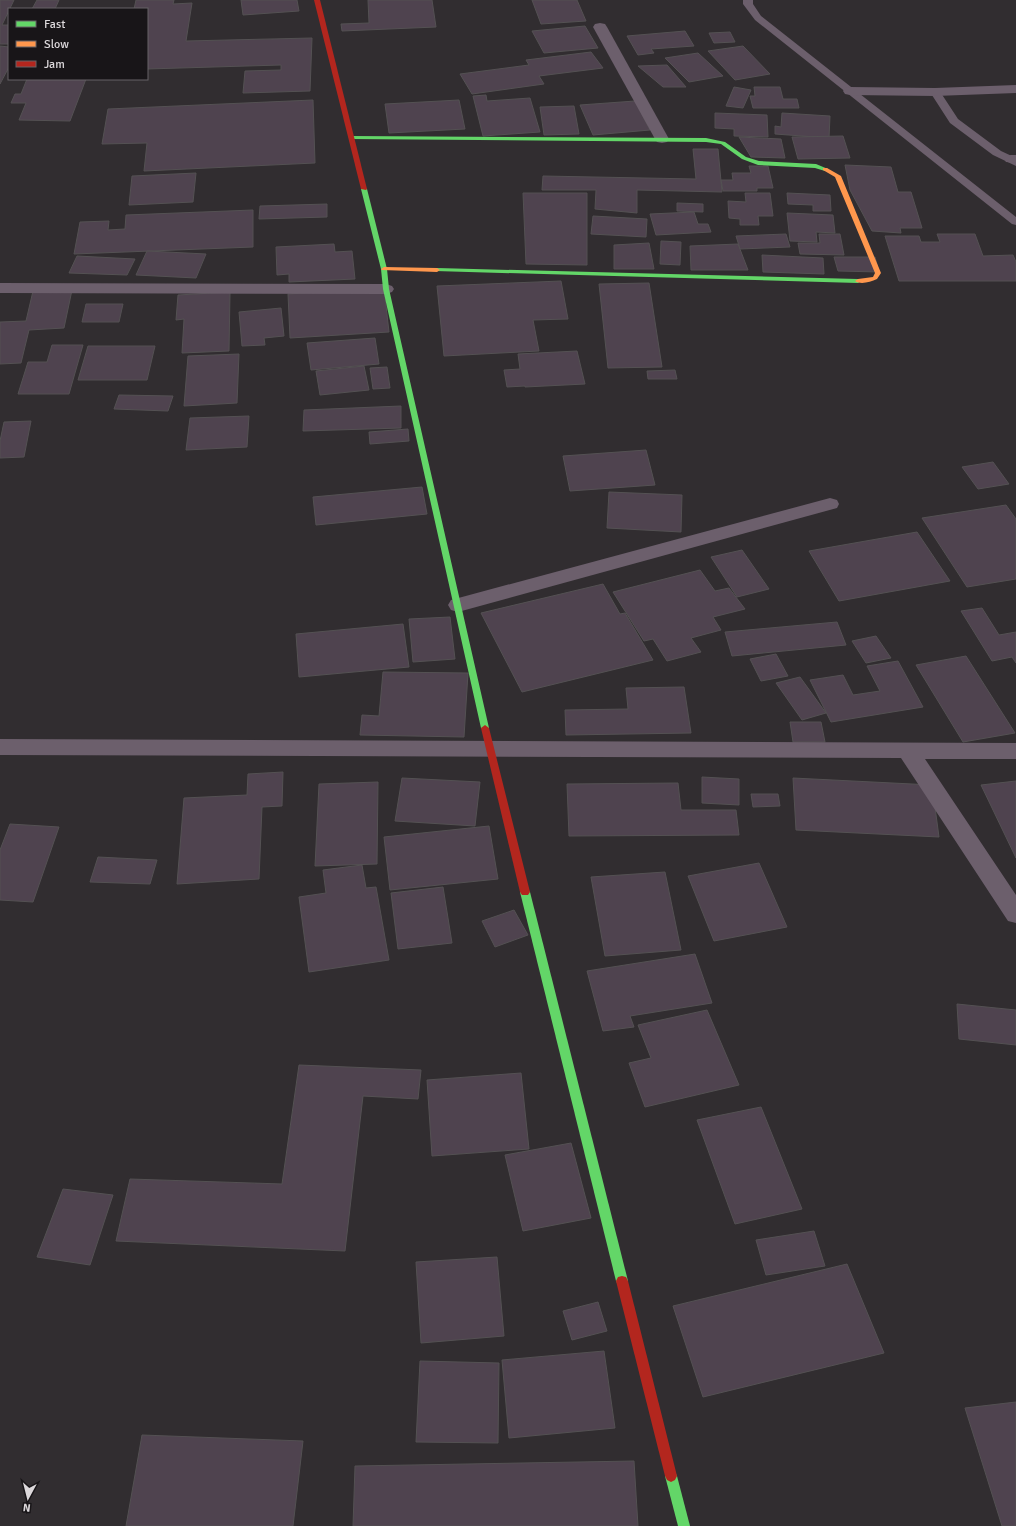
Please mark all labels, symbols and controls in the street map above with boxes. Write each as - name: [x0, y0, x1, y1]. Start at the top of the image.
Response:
- legend: [8, 8, 148, 80]
- text: Fast: [44, 17, 65, 32]
- text: Slow: [44, 37, 69, 52]
- text: Jam: [44, 57, 65, 72]
- north arrow: [8, 1478, 48, 1518]
- text: N: [22, 1501, 31, 1514]

